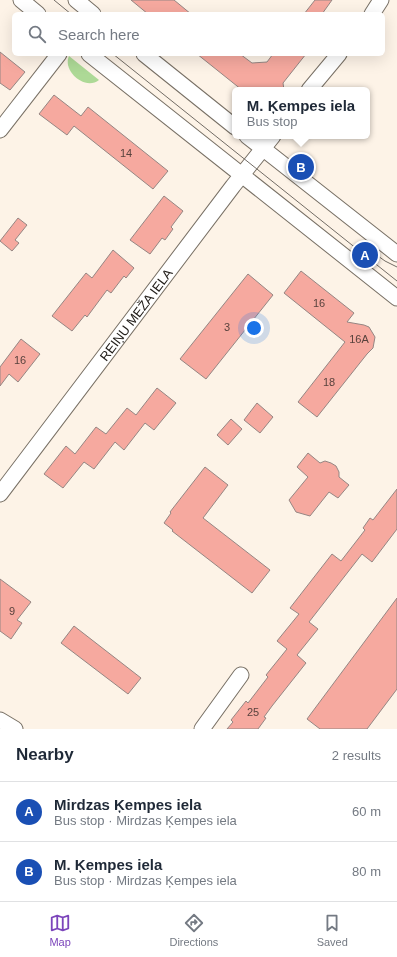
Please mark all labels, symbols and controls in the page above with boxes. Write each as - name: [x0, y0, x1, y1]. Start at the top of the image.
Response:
- search box: [12, 12, 385, 56]
- icon: search: [26, 23, 48, 45]
- text: Search here: [58, 26, 140, 43]
- popup: [232, 87, 370, 139]
- text: M. Ķempes iela: [247, 97, 355, 114]
- text: Bus stop: [247, 114, 297, 129]
- house number: 14: [120, 147, 132, 159]
- pin: B: [288, 152, 314, 182]
- pin: A: [352, 240, 378, 270]
- street label: REIŅU MEŽA IELA: [97, 266, 176, 364]
- house number: 16: [313, 297, 325, 309]
- your location: [244, 318, 264, 338]
- house number: 3: [224, 321, 230, 333]
- house number: 16A: [349, 333, 369, 345]
- house number: 16: [14, 354, 26, 366]
- house number: 18: [323, 376, 335, 388]
- house number: 9: [9, 605, 15, 617]
- house number: 25: [247, 706, 259, 718]
- text: Nearby: [16, 745, 74, 764]
- text: 2 results: [332, 748, 381, 763]
- text: Mirdzas Ķempes iela: [54, 796, 202, 813]
- text: A: [24, 804, 34, 819]
- text: 60 m: [352, 804, 381, 819]
- text: Bus stop · Mirdzas Ķempes iela: [54, 813, 237, 828]
- text: M. Ķempes iela: [54, 856, 162, 873]
- text: B: [24, 864, 34, 879]
- text: 80 m: [352, 864, 381, 879]
- text: Bus stop · Mirdzas Ķempes iela: [54, 873, 237, 888]
- tab: Map: [49, 912, 71, 948]
- tab: Directions: [169, 912, 218, 948]
- tab: Saved: [317, 912, 348, 948]

